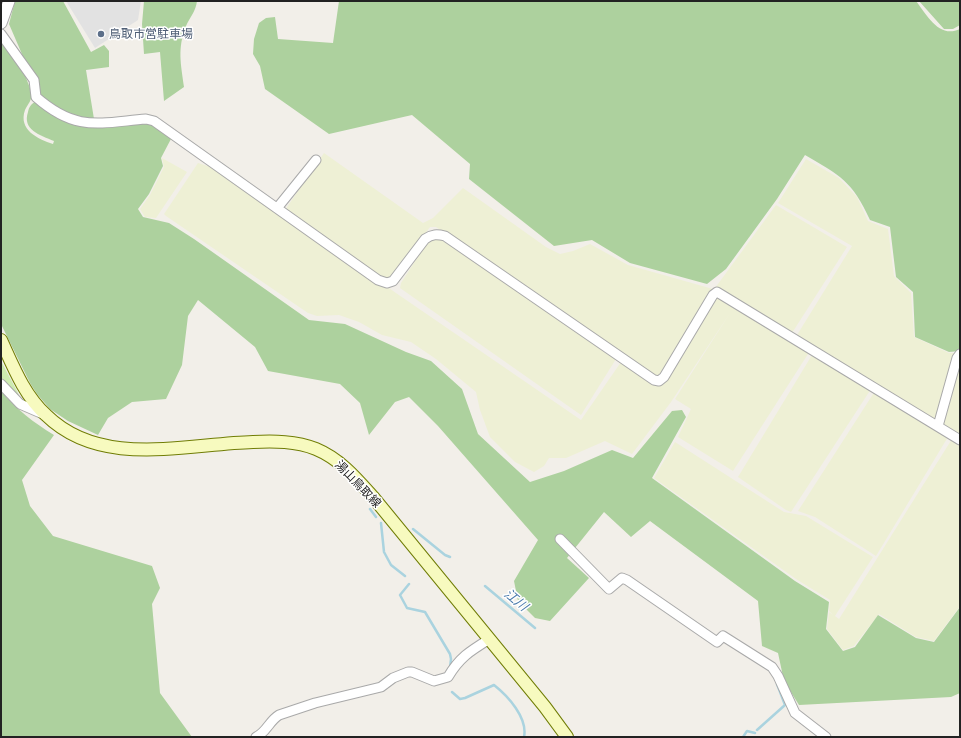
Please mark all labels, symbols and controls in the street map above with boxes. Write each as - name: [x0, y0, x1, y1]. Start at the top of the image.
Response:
- place label: 鳥取市営駐車場: [109, 27, 193, 41]
- marker: 鳥取市営駐車場: [96, 29, 106, 39]
- street label: 湯山鳥取線: [332, 457, 384, 511]
- water label: 江川: [501, 586, 531, 614]

